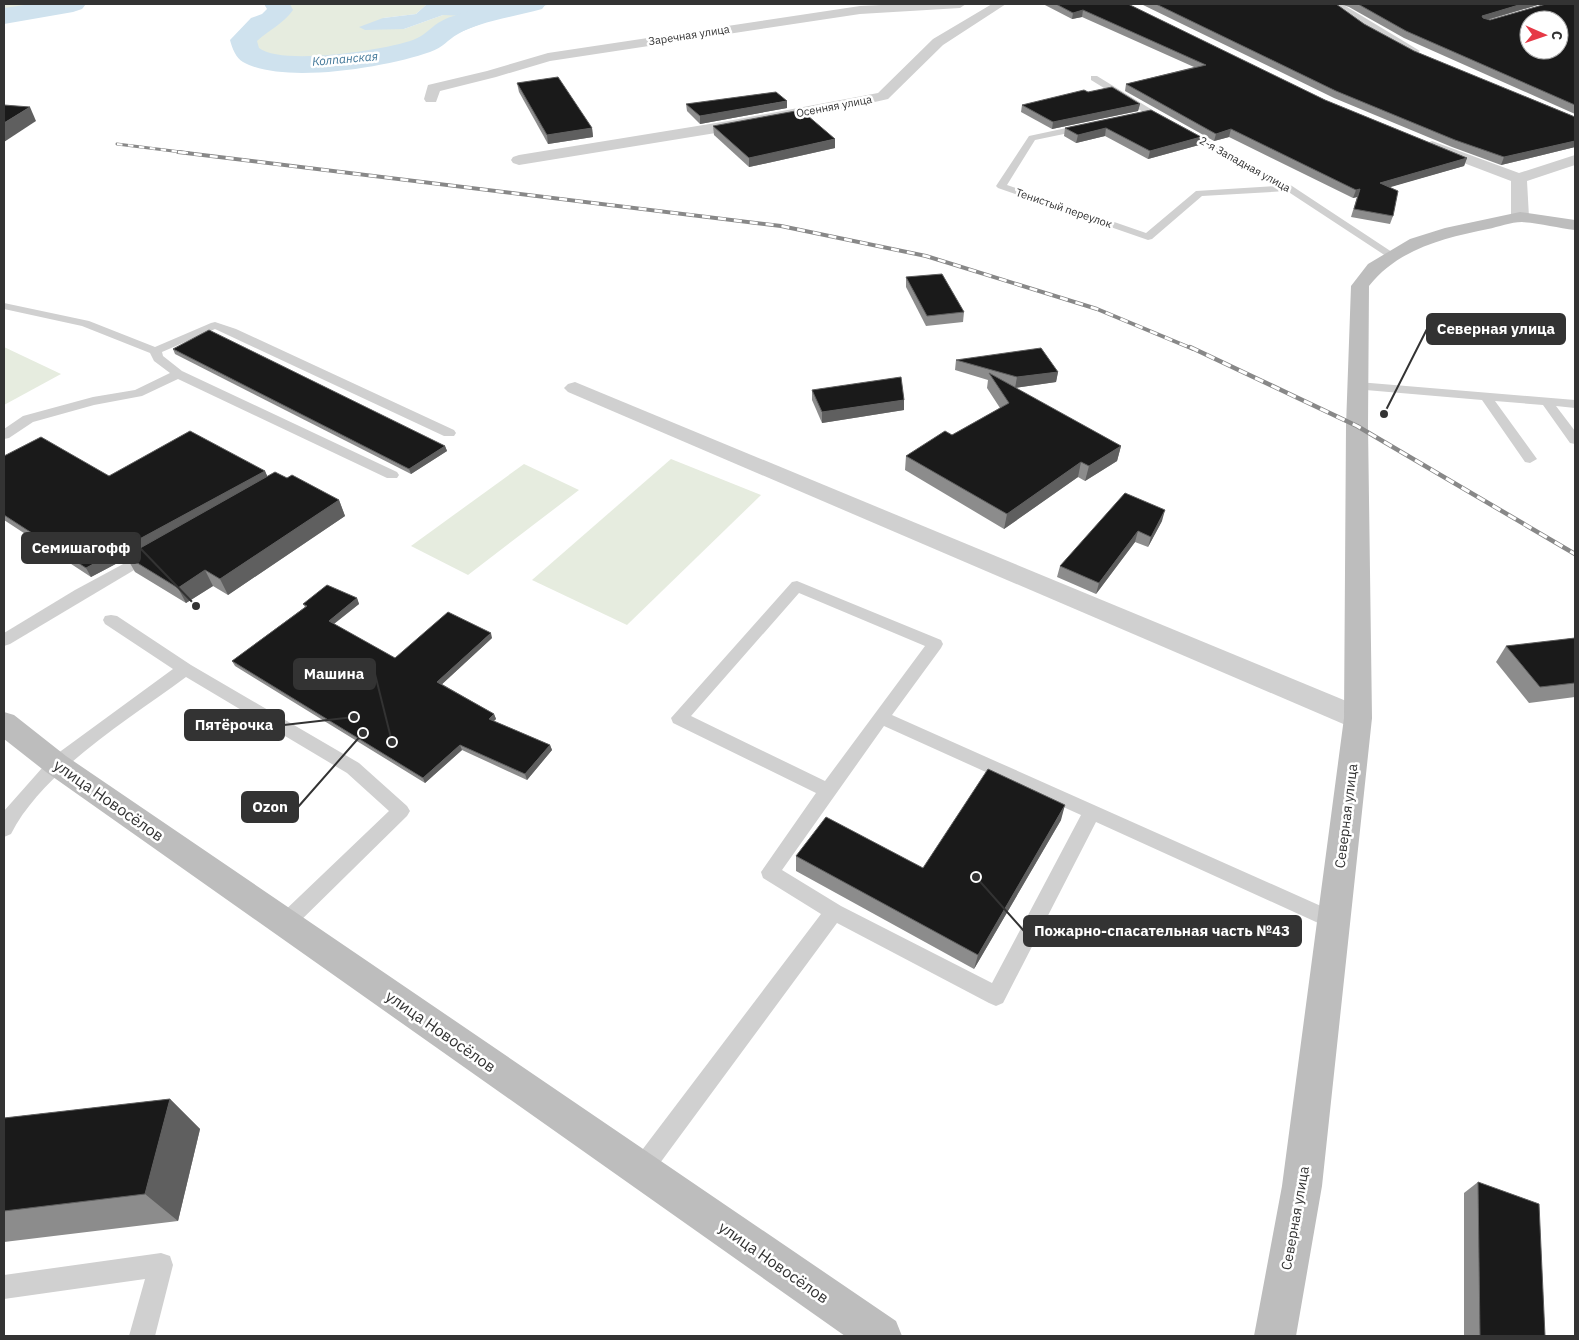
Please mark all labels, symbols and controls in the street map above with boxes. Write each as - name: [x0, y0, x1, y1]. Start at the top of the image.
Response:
- north arrow: [1519, 10, 1569, 60]
- street label: Заречная улица: [647, 22, 731, 48]
- text: С: [1548, 31, 1566, 40]
- water label: Колпанская: [311, 48, 378, 69]
- street label: Осенняя улица: [795, 92, 873, 120]
- street label: 2-я Западная улица: [1197, 133, 1293, 195]
- street label: Тенистый переулок: [1014, 185, 1114, 231]
- callout: Северная улица: [1427, 314, 1565, 344]
- text: Северная улица: [1437, 319, 1556, 338]
- callout: Семишагофф: [22, 533, 140, 563]
- text: Семишагофф: [32, 538, 130, 557]
- callout: Машина: [294, 659, 375, 689]
- text: Машина: [304, 664, 365, 683]
- callout: Пятёрочка: [185, 710, 284, 740]
- text: Пятёрочка: [195, 715, 274, 734]
- street label: улица Новосёлов: [50, 755, 168, 845]
- street label: Северная улица: [1331, 762, 1361, 869]
- callout: Ozon: [242, 792, 298, 822]
- text: Ozon: [252, 797, 288, 816]
- callout: Пожарно-спасательная часть №43: [1024, 916, 1301, 946]
- text: Пожарно-спасательная часть №43: [1034, 921, 1290, 940]
- street label: улица Новосёлов: [382, 986, 500, 1076]
- street label: Северная улица: [1277, 1164, 1313, 1271]
- street label: улица Новосёлов: [715, 1217, 833, 1307]

